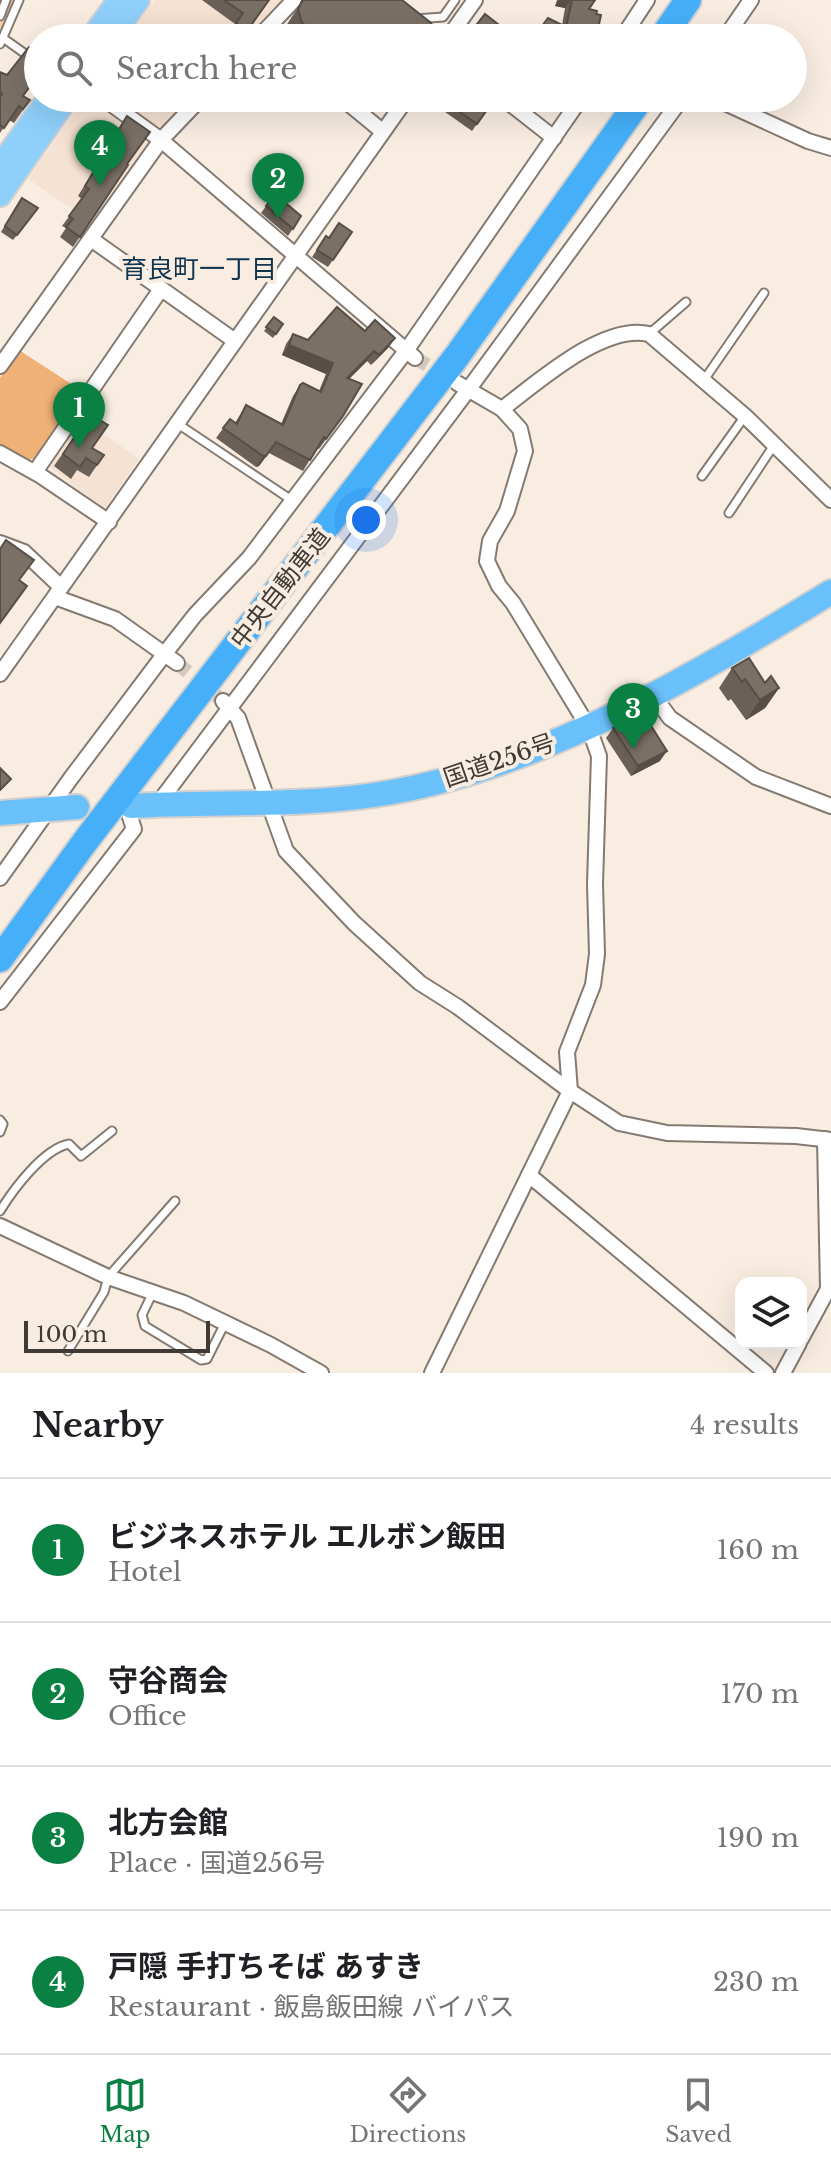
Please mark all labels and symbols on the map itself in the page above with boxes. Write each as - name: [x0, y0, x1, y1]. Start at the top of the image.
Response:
- pin: 4: [74, 120, 126, 186]
- pin: 2: [252, 153, 304, 219]
- district label: 育良町一丁目: [121, 253, 277, 285]
- pin: 1: [53, 382, 105, 448]
- your location: [346, 500, 386, 540]
- street label: 中央自動車道: [224, 522, 336, 654]
- pin: 3: [607, 683, 659, 749]
- street label: 国道256号: [440, 727, 558, 793]
- scale bar: [24, 1317, 210, 1353]

